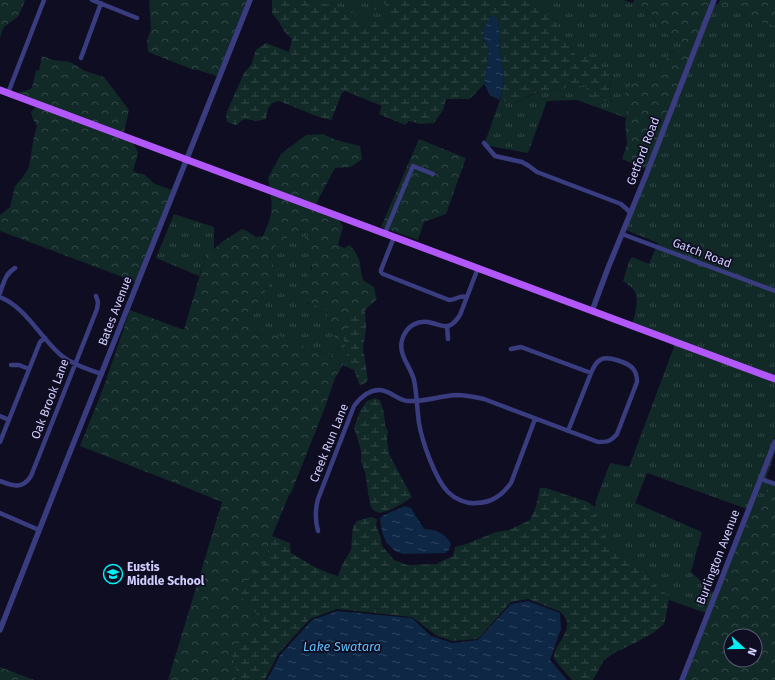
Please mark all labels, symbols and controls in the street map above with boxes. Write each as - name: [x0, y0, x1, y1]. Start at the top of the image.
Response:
- street label: Getford Road: [624, 115, 662, 187]
- street label: Gatch Road: [671, 235, 733, 271]
- street label: Bates Avenue: [95, 274, 135, 348]
- street label: Oak Brook Lane: [28, 357, 72, 441]
- street label: Creek Run Lane: [307, 402, 351, 484]
- street label: Burlington Avenue: [693, 508, 743, 606]
- place label: Eustis Middle School: [127, 560, 205, 588]
- school or university icon: Eustis Middle School: [102, 563, 124, 585]
- north arrow: [723, 628, 763, 668]
- water label: Lake Swatara: [303, 639, 381, 654]
- text: N: [744, 646, 759, 657]

